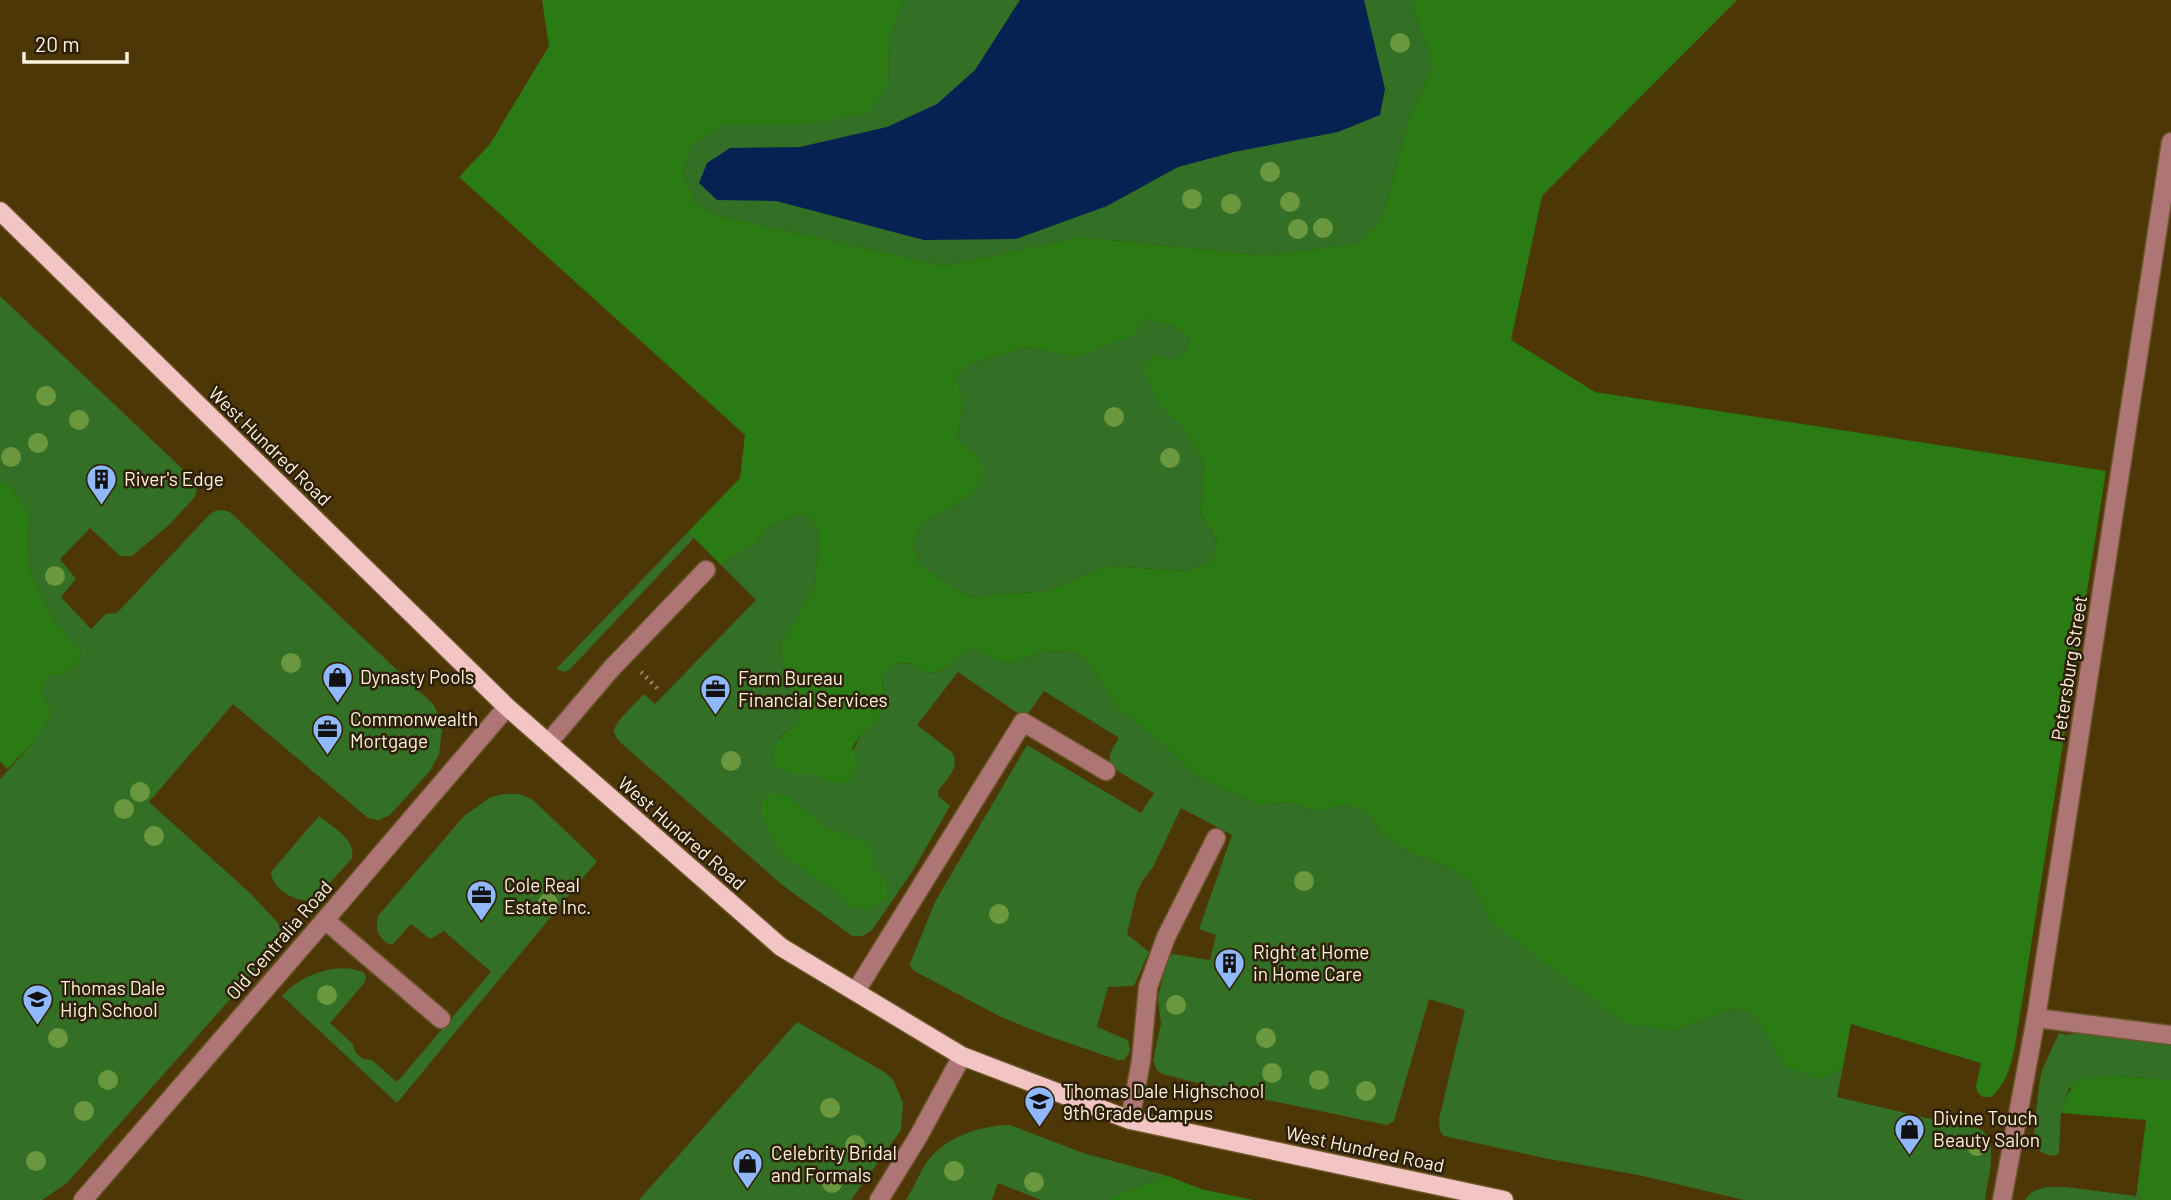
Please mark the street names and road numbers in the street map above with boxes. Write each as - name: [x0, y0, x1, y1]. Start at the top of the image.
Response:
- street label: West Hundred Road: [204, 381, 337, 510]
- street label: Petersburg Street: [2046, 594, 2091, 742]
- street label: West Hundred Road: [614, 771, 751, 894]
- street label: Old Centralia Road: [221, 875, 337, 1004]
- street label: West Hundred Road: [1284, 1120, 1447, 1177]

